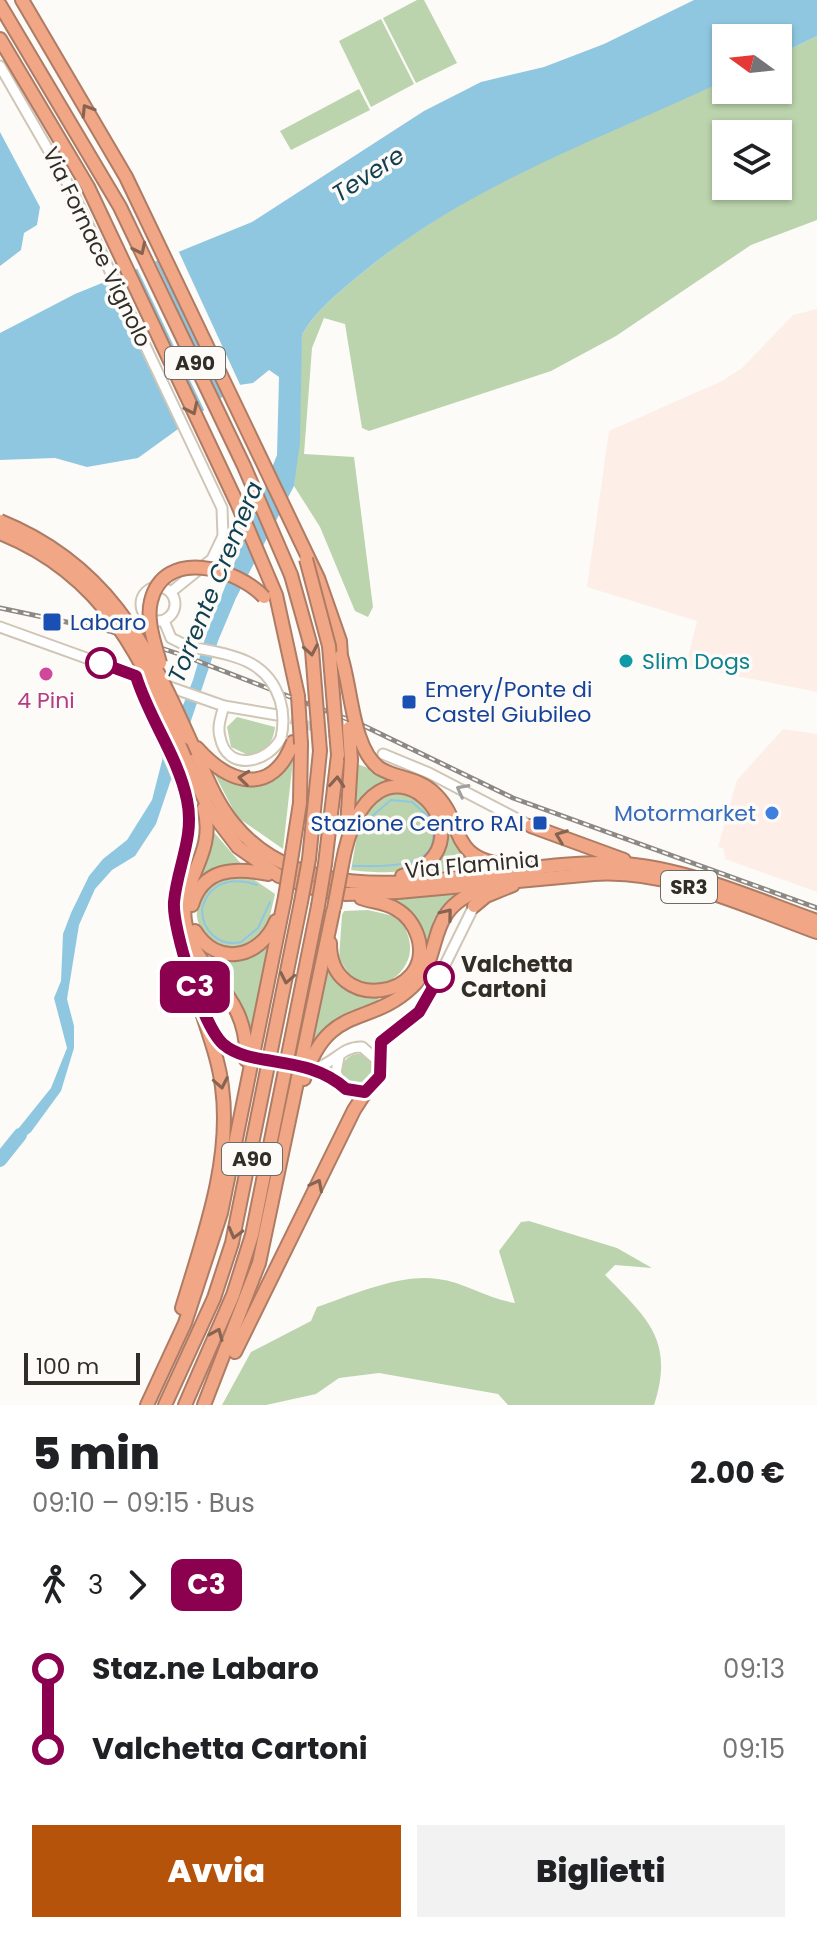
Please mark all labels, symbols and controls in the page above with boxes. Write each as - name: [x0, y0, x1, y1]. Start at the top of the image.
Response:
- north arrow: [712, 24, 792, 104]
- map controls: [712, 24, 792, 200]
- one-way arrow: [82, 104, 97, 119]
- button: layers: [712, 120, 792, 200]
- water label: Tevere: [325, 138, 411, 210]
- street label: Via Fornace Vignolo: [35, 142, 159, 352]
- one-way arrow: [130, 241, 146, 256]
- road number: A90: [165, 347, 225, 379]
- one-way arrow: [182, 401, 198, 416]
- water label: Torrente Cremera: [160, 476, 270, 688]
- place label: Labaro: [70, 607, 146, 638]
- marker: Labaro: [41, 611, 63, 633]
- one-way arrow: [302, 644, 319, 657]
- place label: Slim Dogs: [642, 646, 750, 677]
- unlabelled marker: [86, 648, 116, 678]
- marker: Slim Dogs: [617, 652, 635, 670]
- marker: 4 Pini: [37, 665, 55, 683]
- place label: Emery/Ponte di Castel Giubileo: [425, 674, 592, 730]
- place label: 4 Pini: [17, 685, 75, 716]
- marker: Emery/Ponte di Castel Giubileo: [400, 693, 418, 711]
- one-way arrow: [237, 769, 250, 786]
- one-way arrow: [328, 775, 345, 788]
- one-way arrow: [456, 784, 470, 799]
- place label: Motormarket: [614, 798, 756, 829]
- marker: Motormarket: [763, 804, 781, 822]
- place label: Stazione Centro RAI: [311, 808, 524, 839]
- marker: Stazione Centro RAI: [531, 814, 549, 832]
- one-way arrow: [554, 829, 568, 846]
- street label: Via Flaminia: [403, 844, 541, 886]
- road number: SR3: [661, 871, 717, 903]
- one-way arrow: [438, 909, 452, 924]
- place label: Valchetta Cartoni: [461, 949, 573, 1005]
- line badge: C3: [159, 961, 231, 1013]
- marker: Valchetta Cartoni: [424, 962, 454, 992]
- text: C3: [176, 967, 214, 1006]
- one-way arrow: [279, 972, 296, 985]
- one-way arrow: [211, 1077, 228, 1090]
- road number: A90: [222, 1143, 282, 1175]
- one-way arrow: [307, 1178, 323, 1193]
- one-way arrow: [227, 1226, 244, 1240]
- one-way arrow: [208, 1328, 224, 1342]
- scale bar: [24, 1349, 140, 1385]
- text: 100 m: [36, 1351, 99, 1382]
- text: 5 min: [32, 1423, 160, 1484]
- text: 2.00 €: [690, 1451, 785, 1494]
- text: 09:10 – 09:15 · Bus: [32, 1485, 255, 1521]
- icon: walk: [32, 1563, 76, 1607]
- icon: forward: [115, 1563, 159, 1607]
- text: C3: [187, 1565, 226, 1604]
- text: 3: [88, 1567, 103, 1603]
- text: Staz.ne Labaro: [92, 1647, 319, 1690]
- text: 09:13: [723, 1651, 785, 1687]
- text: Valchetta Cartoni: [92, 1727, 368, 1770]
- text: 09:15: [722, 1731, 785, 1767]
- button: Avvia: [32, 1825, 401, 1917]
- button: Biglietti: [417, 1825, 785, 1917]

